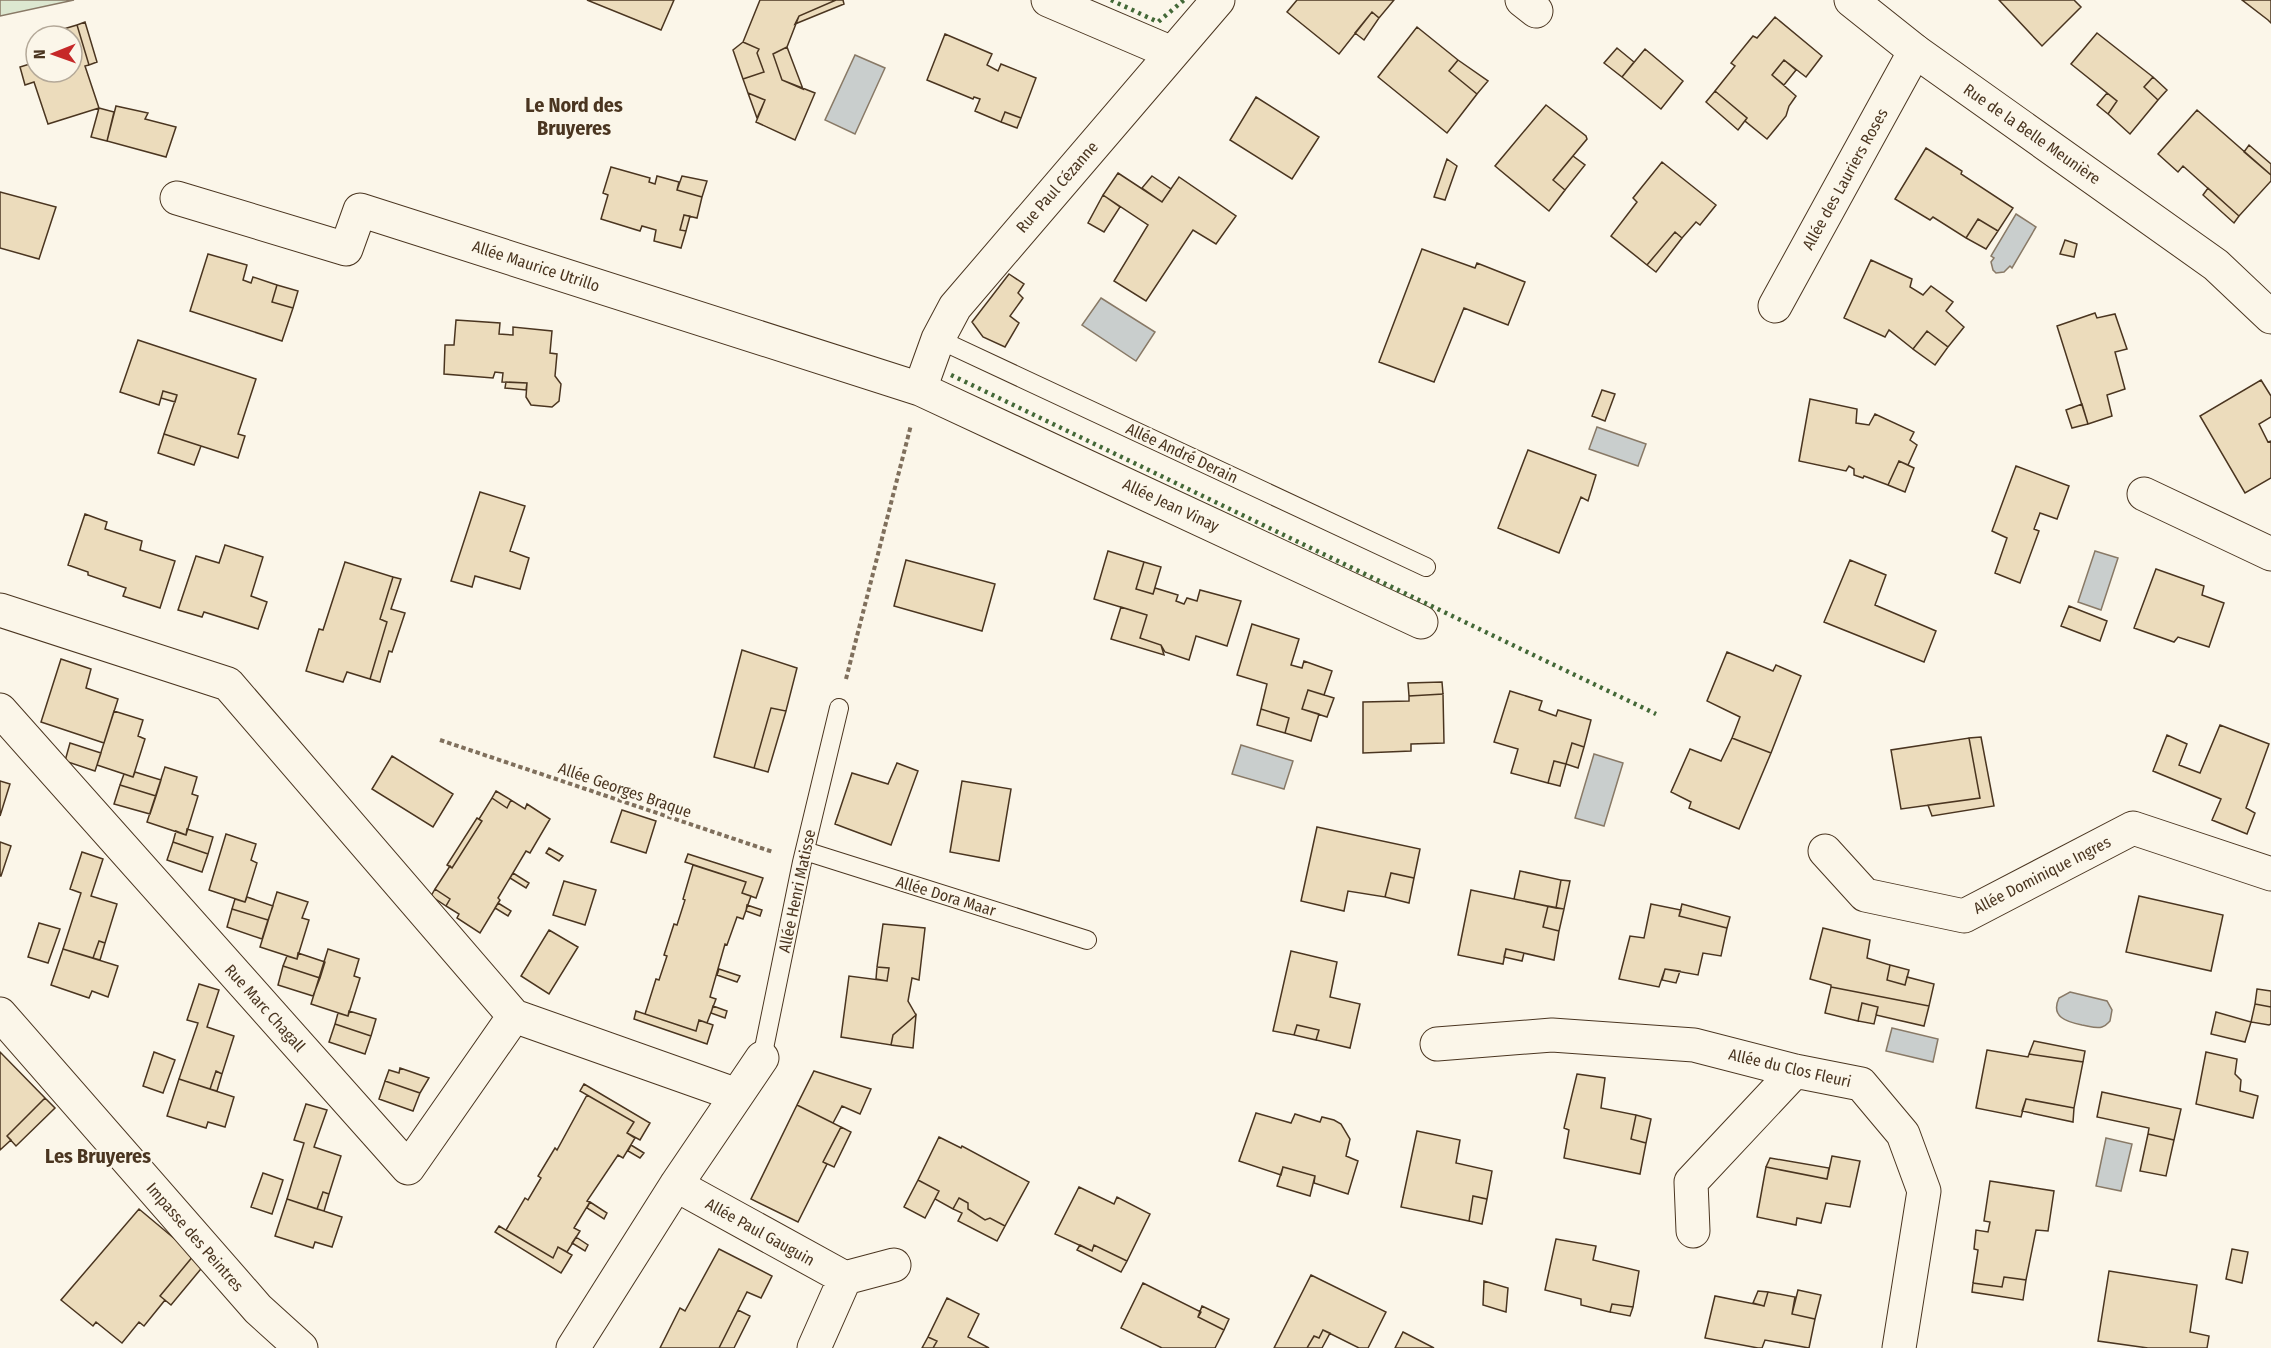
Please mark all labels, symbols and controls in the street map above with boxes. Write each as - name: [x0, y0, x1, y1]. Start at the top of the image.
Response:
- north arrow: [24, 24, 84, 84]
- text: N: [30, 49, 49, 59]
- street label: Rue de la Belle Meunière: [1960, 80, 2104, 188]
- district label: Le Nord des Bruyeres: [525, 93, 623, 140]
- street label: Allée des Lauriers Roses: [1798, 105, 1892, 253]
- street label: Rue Paul Cézanne: [1012, 137, 1102, 237]
- street label: Allée Maurice Utrillo: [470, 236, 602, 296]
- street label: Allée André Derain: [1123, 419, 1241, 487]
- street label: Allée Jean Vinay: [1120, 474, 1223, 536]
- street label: Allée Georges Braque: [556, 758, 694, 822]
- street label: Allée Henri Matisse: [775, 827, 819, 954]
- street label: Allée Dominique Ingres: [1970, 832, 2114, 918]
- street label: Allée Dora Maar: [894, 872, 999, 920]
- street label: Rue Marc Chagall: [221, 960, 309, 1056]
- street label: Allée du Clos Fleuri: [1727, 1045, 1853, 1091]
- district label: Les Bruyeres: [45, 1144, 151, 1168]
- street label: Impasse des Peintres: [142, 1179, 248, 1296]
- street label: Allée Paul Gauguin: [702, 1194, 818, 1270]

